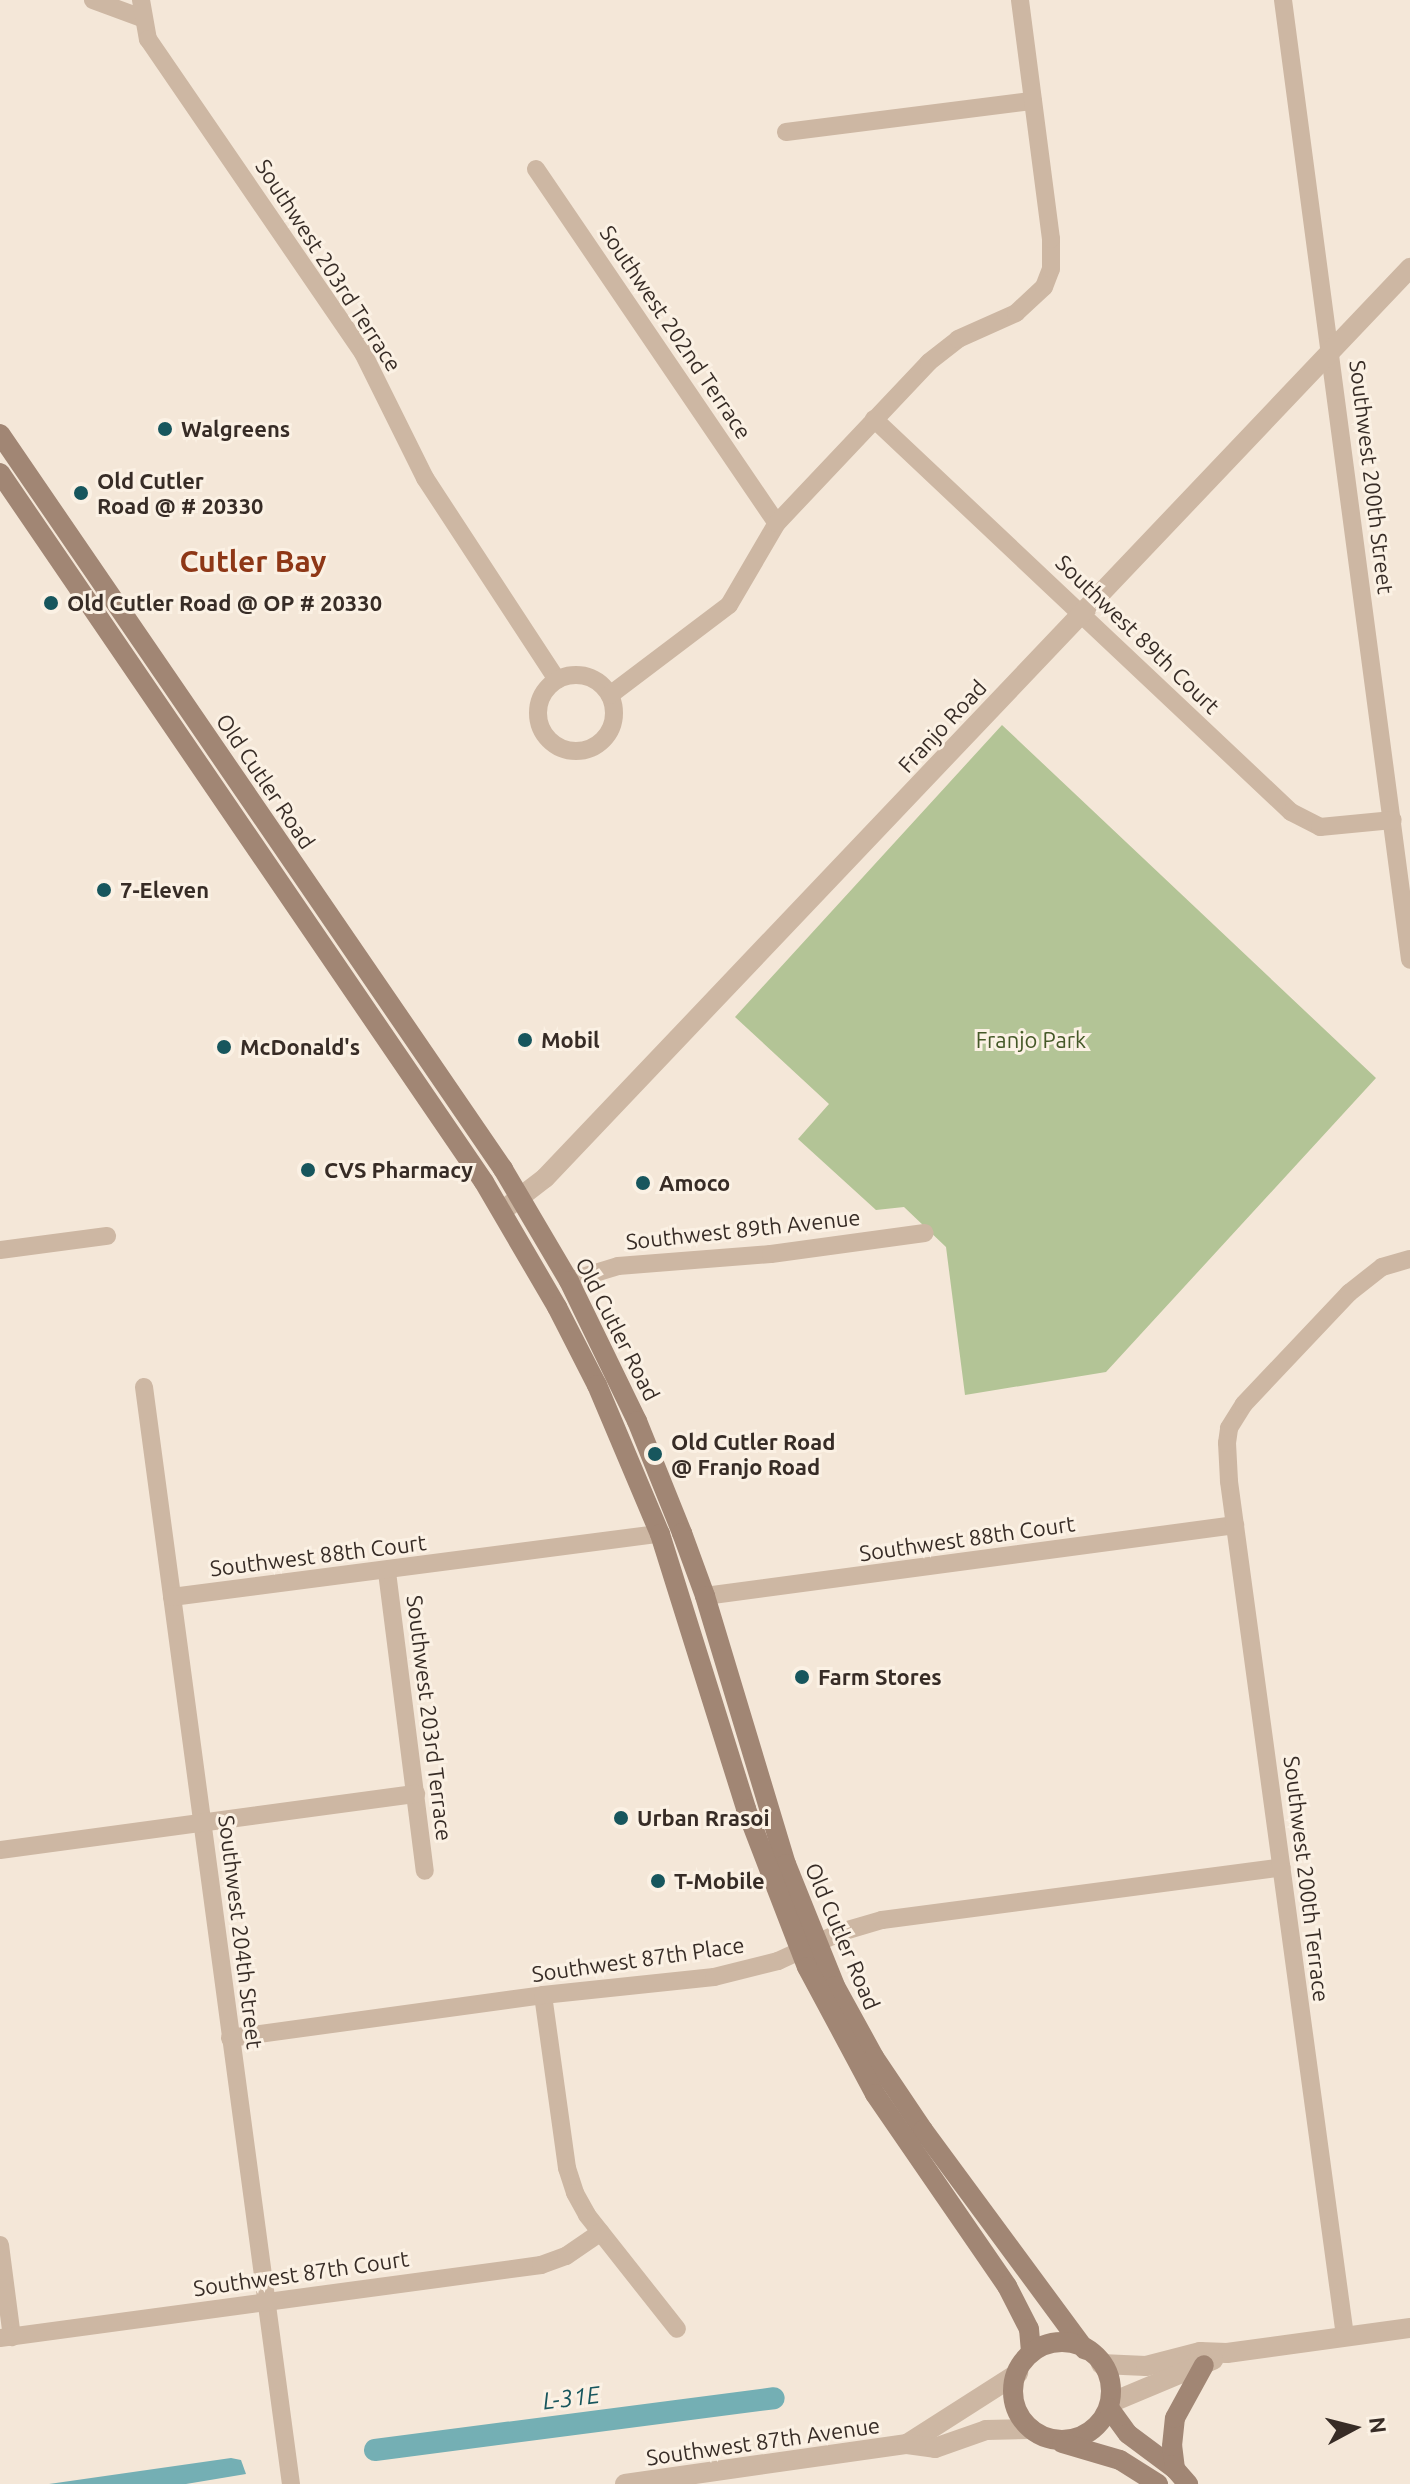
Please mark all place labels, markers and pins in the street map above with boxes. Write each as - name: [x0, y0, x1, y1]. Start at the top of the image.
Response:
- place label: Walgreens: [181, 416, 290, 442]
- marker: Walgreens: [156, 420, 174, 438]
- place label: Old Cutler Road @ # 20330: [97, 467, 263, 518]
- marker: Old Cutler Road @ # 20330: [72, 484, 90, 502]
- place label: Old Cutler Road @ OP # 20330: [67, 590, 382, 616]
- marker: Old Cutler Road @ OP # 20330: [42, 594, 60, 612]
- place label: 7-Eleven: [120, 877, 209, 903]
- marker: 7-Eleven: [95, 881, 113, 899]
- place label: Mobil: [541, 1027, 600, 1053]
- marker: Mobil: [516, 1031, 534, 1049]
- place label: McDonald's: [240, 1034, 360, 1060]
- marker: McDonald's: [215, 1038, 233, 1056]
- place label: CVS Pharmacy: [324, 1157, 473, 1183]
- marker: CVS Pharmacy: [299, 1161, 317, 1179]
- place label: Amoco: [659, 1170, 730, 1196]
- marker: Amoco: [634, 1174, 652, 1192]
- place label: Old Cutler Road @ Franjo Road: [671, 1428, 835, 1480]
- marker: Old Cutler Road @ Franjo Road: [646, 1445, 664, 1463]
- place label: Farm Stores: [818, 1664, 942, 1690]
- marker: Farm Stores: [793, 1668, 811, 1686]
- place label: Urban Rrasoi: [637, 1805, 770, 1831]
- marker: Urban Rrasoi: [612, 1809, 630, 1827]
- place label: T-Mobile: [674, 1868, 765, 1894]
- marker: T-Mobile: [649, 1872, 667, 1890]

